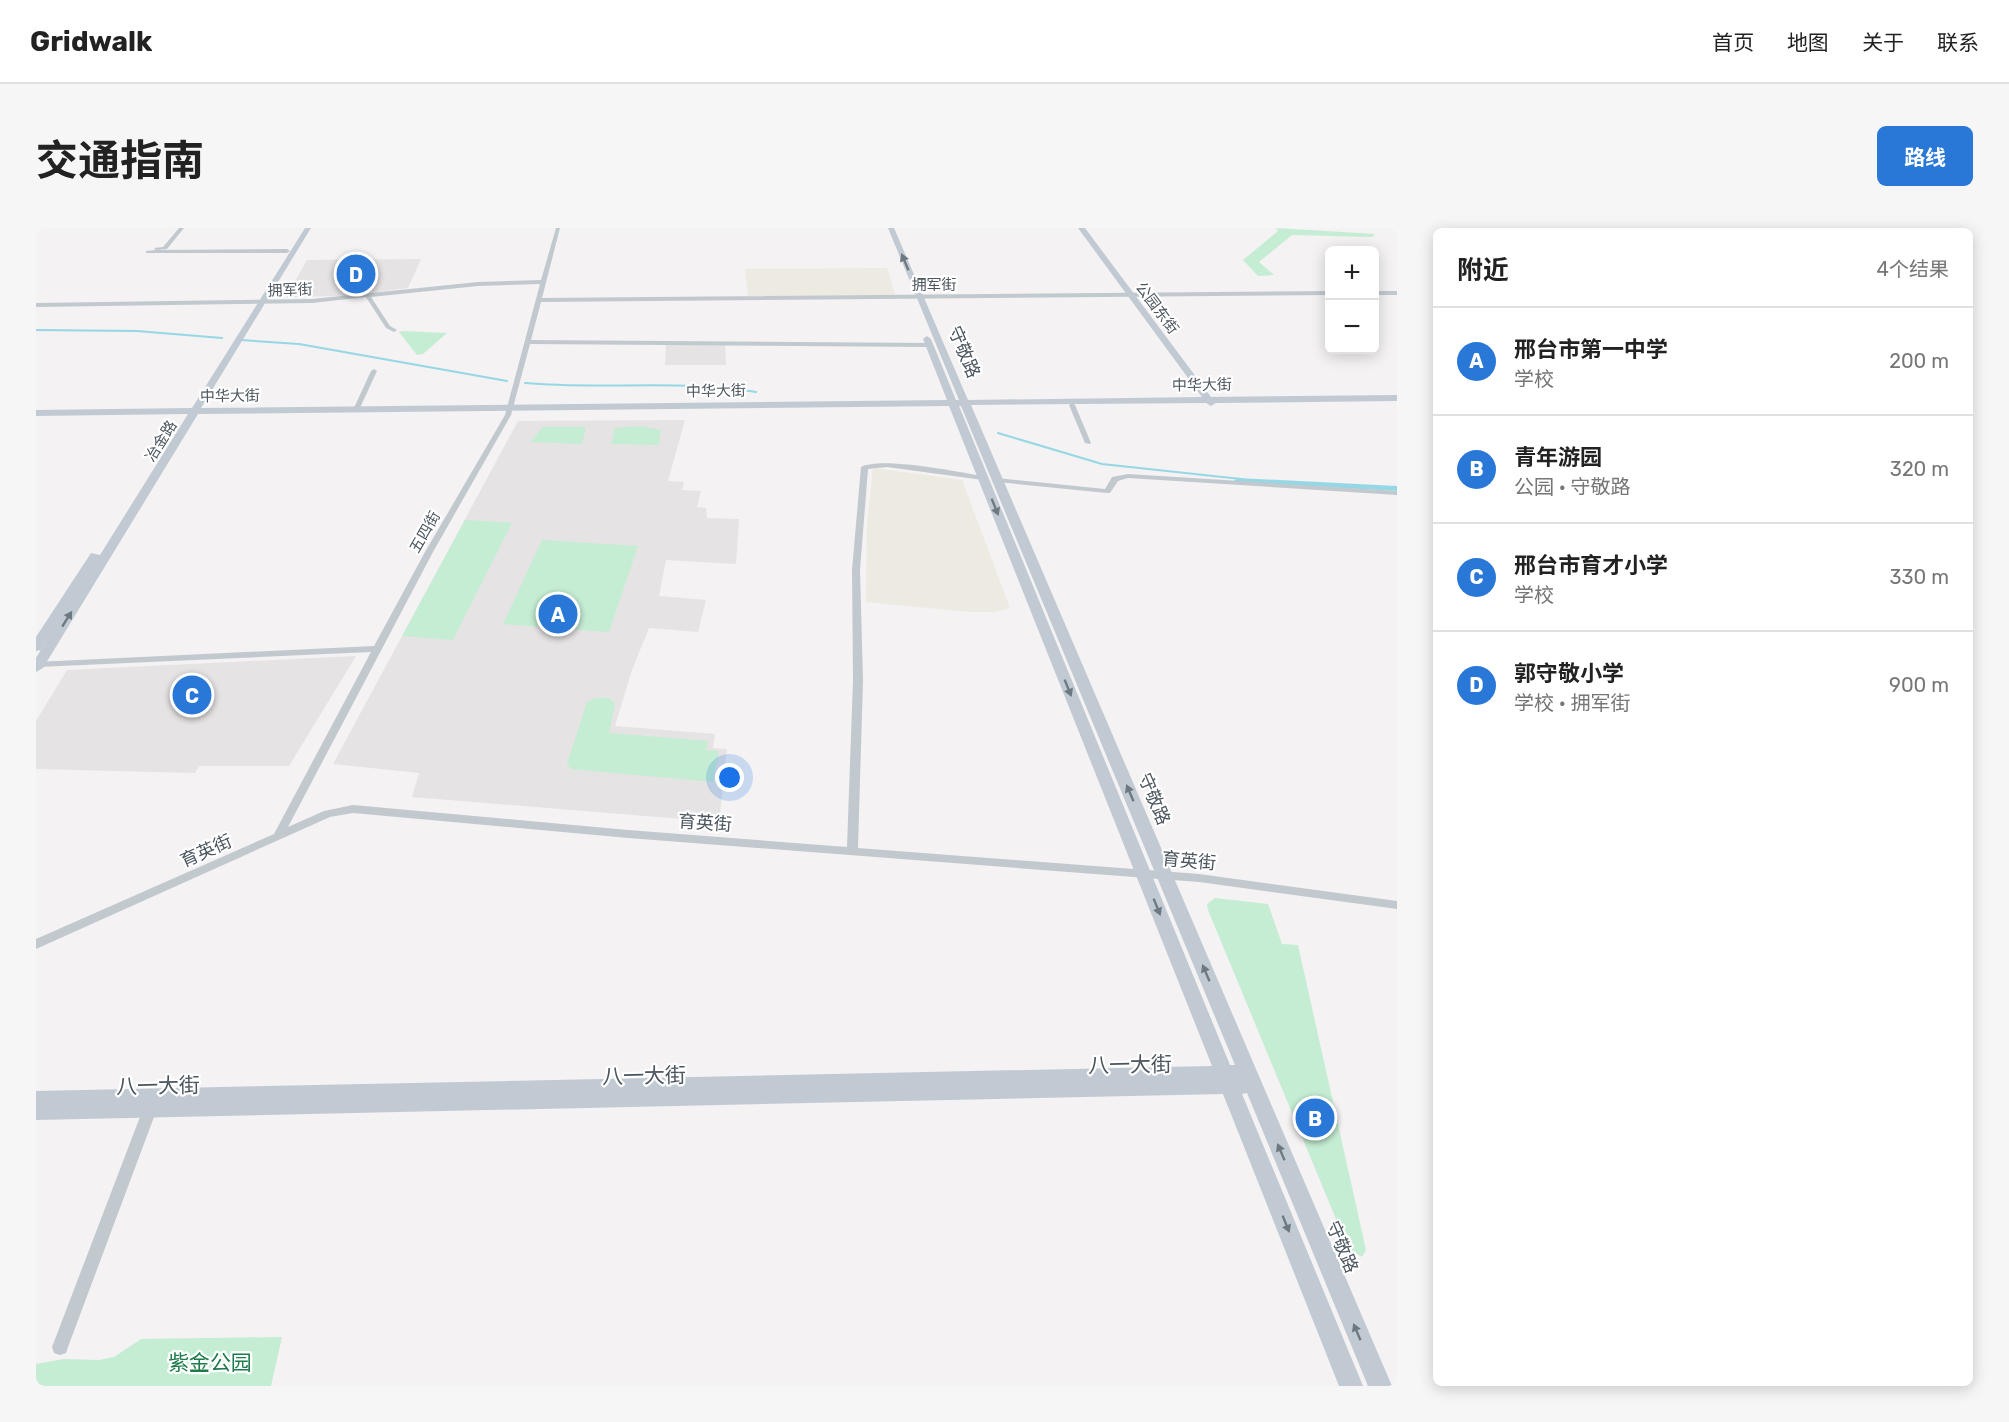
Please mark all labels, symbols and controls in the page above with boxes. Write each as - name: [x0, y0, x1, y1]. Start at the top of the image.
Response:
- text: Gridwalk: [30, 25, 152, 58]
- text: 首页: [1712, 30, 1754, 55]
- text: 地图: [1787, 30, 1829, 55]
- text: 关于: [1862, 30, 1904, 55]
- text: 联系: [1937, 30, 1979, 55]
- button: 路线: [1877, 126, 1973, 186]
- text: 交通指南: [36, 136, 204, 186]
- map controls: [1325, 246, 1379, 354]
- button: +: [1325, 246, 1379, 300]
- pin: D: [336, 252, 376, 296]
- one-way arrow: [900, 253, 910, 271]
- text: 附近: [1457, 255, 1509, 286]
- text: 4个结果: [1877, 257, 1949, 281]
- street label: 拥军街: [911, 276, 957, 294]
- street label: 公园东街: [1132, 279, 1182, 337]
- street label: 拥军街: [267, 280, 313, 300]
- button: −: [1325, 300, 1379, 354]
- street label: 守敬路: [943, 323, 985, 381]
- text: 邢台市第一中学: [1514, 336, 1668, 363]
- text: A: [1469, 349, 1484, 373]
- text: 200 m: [1889, 349, 1949, 373]
- text: 学校: [1514, 367, 1554, 391]
- street label: 中华大街: [1172, 375, 1232, 395]
- street label: 中华大街: [686, 381, 746, 401]
- street label: 中华大街: [200, 386, 260, 406]
- street label: 冶金路: [141, 417, 181, 465]
- text: 青年游园: [1514, 444, 1602, 471]
- text: B: [1469, 457, 1484, 481]
- text: 320 m: [1890, 457, 1949, 481]
- text: 公园 · 守敬路: [1514, 475, 1630, 499]
- one-way arrow: [990, 498, 1000, 516]
- street label: 五四街: [406, 508, 444, 556]
- text: 邢台市育才小学: [1514, 552, 1668, 579]
- text: C: [1469, 565, 1484, 589]
- text: 330 m: [1890, 565, 1949, 589]
- text: 学校: [1514, 583, 1554, 607]
- pin: A: [538, 592, 578, 636]
- one-way arrow: [62, 611, 73, 627]
- text: 郭守敬小学: [1514, 660, 1624, 687]
- pin: C: [172, 672, 212, 718]
- text: D: [1469, 673, 1484, 697]
- text: 900 m: [1889, 673, 1949, 697]
- one-way arrow: [1063, 679, 1073, 697]
- text: 学校 · 拥军街: [1514, 691, 1630, 715]
- your location: [715, 763, 744, 792]
- street label: 守敬路: [1133, 770, 1175, 828]
- one-way arrow: [1125, 784, 1134, 802]
- street label: 育英街: [677, 810, 733, 836]
- street label: 育英街: [177, 830, 235, 872]
- street label: 育英街: [1161, 848, 1217, 874]
- one-way arrow: [1152, 899, 1162, 917]
- one-way arrow: [1201, 963, 1211, 981]
- street label: 八一大街: [1088, 1051, 1172, 1078]
- street label: 八一大街: [602, 1062, 686, 1089]
- street label: 八一大街: [116, 1072, 200, 1099]
- pin: B: [1296, 1096, 1334, 1140]
- one-way arrow: [1276, 1143, 1286, 1161]
- one-way arrow: [1282, 1215, 1291, 1233]
- street label: 守敬路: [1321, 1218, 1363, 1276]
- one-way arrow: [1352, 1323, 1361, 1341]
- park label: 紫金公园: [168, 1350, 252, 1375]

